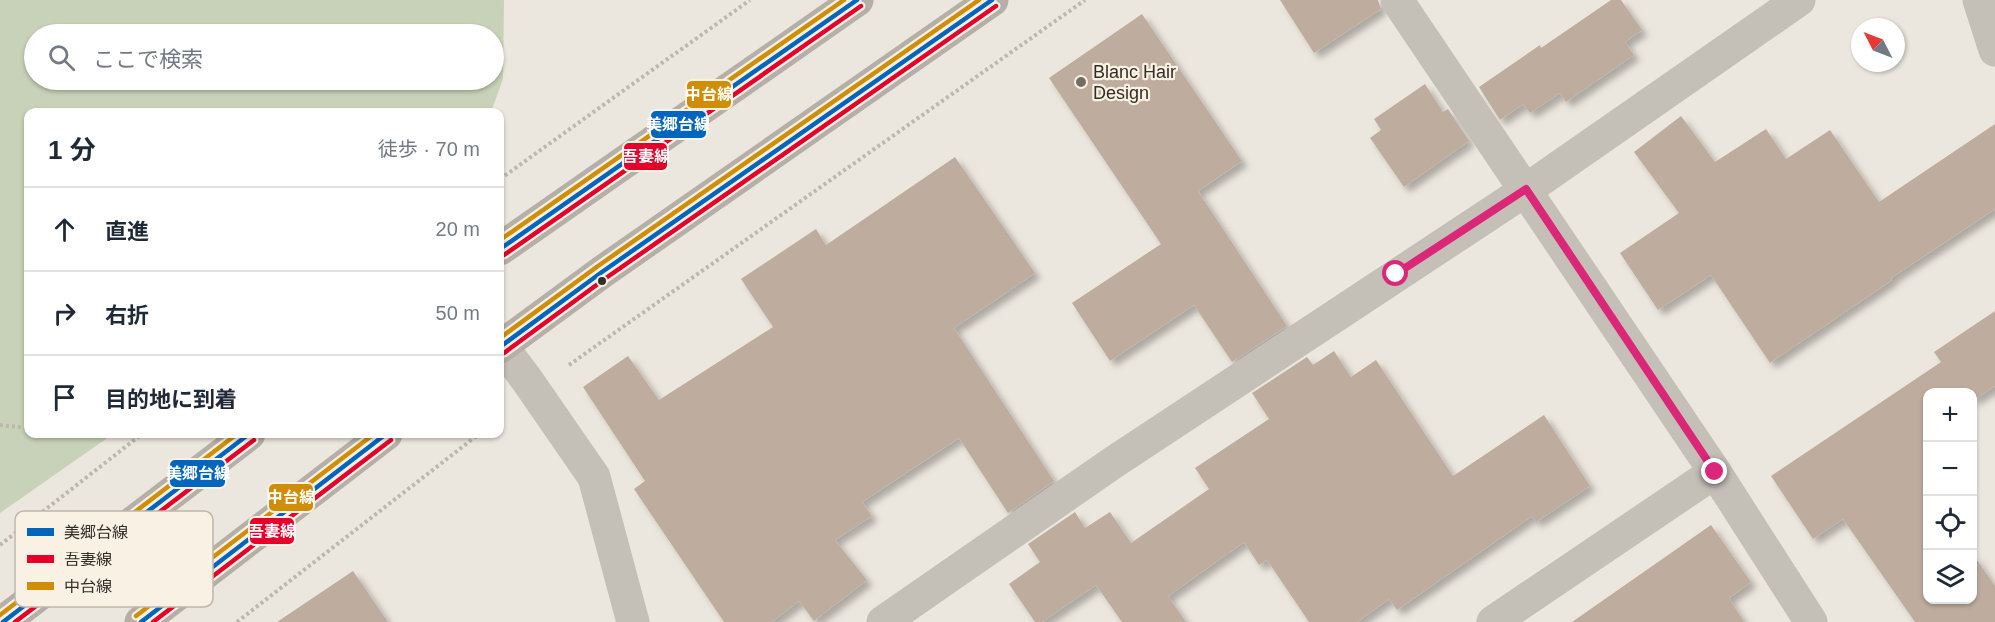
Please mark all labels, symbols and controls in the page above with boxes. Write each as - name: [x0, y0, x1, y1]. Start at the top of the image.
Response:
- north arrow: [1851, 18, 1905, 72]
- search box: [24, 24, 504, 90]
- icon: search: [45, 41, 78, 74]
- text: ここで検索: [93, 47, 203, 72]
- place label: Blanc Hair Design: [1093, 62, 1176, 103]
- marker: Blanc Hair Design: [1074, 75, 1088, 89]
- line badge: 中台線: [686, 80, 732, 109]
- text: 中台線: [685, 86, 733, 103]
- line badge: 美郷台線: [650, 110, 707, 139]
- text: 美郷台線: [646, 116, 710, 133]
- text: 1 分: [48, 135, 96, 165]
- text: 徒歩 · 70 m: [378, 138, 480, 160]
- line badge: 吾妻線: [623, 142, 668, 171]
- text: 吾妻線: [622, 148, 670, 165]
- icon: ahead: [48, 213, 81, 246]
- text: 20 m: [436, 218, 480, 240]
- text: 直進: [105, 219, 149, 244]
- route start: [1382, 260, 1408, 286]
- unlabelled marker: [596, 275, 608, 287]
- icon: right: [48, 297, 81, 330]
- text: 50 m: [436, 302, 480, 324]
- text: 右折: [105, 303, 149, 328]
- icon: arrive: [48, 381, 81, 414]
- text: 目的地に到着: [105, 387, 237, 412]
- map controls: [1923, 388, 1977, 604]
- button: +: [1923, 388, 1977, 442]
- button: −: [1923, 442, 1977, 496]
- route end: [1701, 458, 1727, 484]
- line badge: 美郷台線: [169, 459, 226, 488]
- text: 美郷台線: [166, 465, 230, 482]
- line badge: 中台線: [268, 483, 314, 512]
- text: 中台線: [267, 489, 315, 506]
- button: locate: [1923, 496, 1977, 550]
- legend: [15, 511, 213, 607]
- line badge: 吾妻線: [249, 517, 295, 545]
- text: 吾妻線: [248, 523, 296, 540]
- text: 美郷台線: [64, 524, 128, 541]
- button: layers: [1923, 550, 1977, 604]
- text: 吾妻線: [64, 551, 112, 568]
- text: 中台線: [64, 578, 112, 595]

